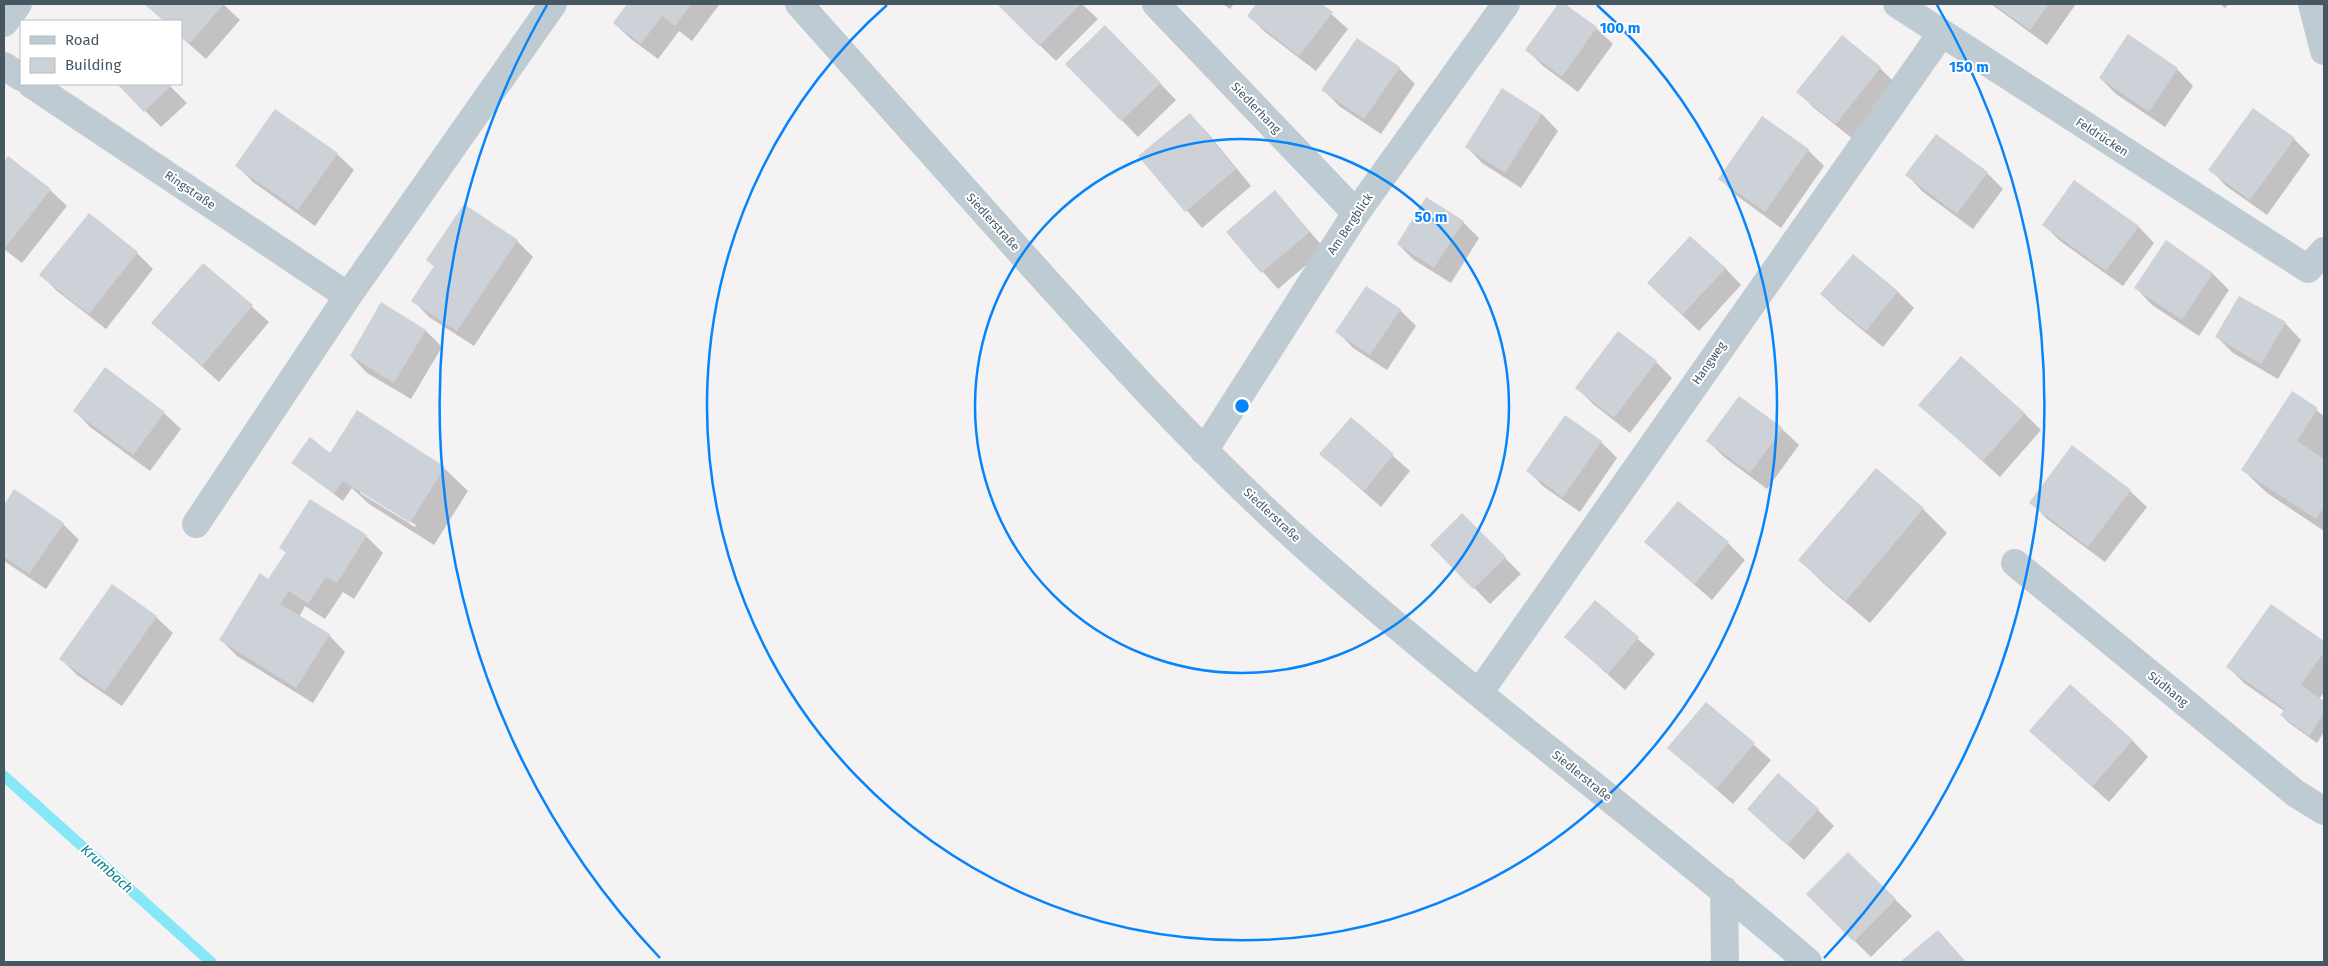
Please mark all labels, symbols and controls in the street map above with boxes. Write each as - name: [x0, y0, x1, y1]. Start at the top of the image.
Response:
- text: 100 m: [1600, 19, 1640, 37]
- legend: [20, 20, 182, 85]
- text: Road: [65, 31, 100, 49]
- text: Building: [65, 56, 121, 74]
- text: 150 m: [1949, 58, 1989, 76]
- street label: Siedlerhang: [1228, 80, 1284, 137]
- street label: Feldrücken: [2073, 115, 2131, 159]
- street label: Ringstraße: [162, 168, 218, 212]
- street label: Siedlerstraße: [964, 190, 1022, 254]
- street label: Am Bergblick: [1324, 190, 1376, 257]
- text: 50 m: [1414, 208, 1448, 226]
- street label: Hangweg: [1689, 338, 1729, 387]
- centre of rings: [1233, 397, 1251, 415]
- street label: Siedlerstraße: [1241, 485, 1303, 545]
- street label: Südhang: [2145, 669, 2191, 710]
- street label: Siedlerstraße: [1549, 748, 1615, 804]
- water label: Krumbach: [77, 841, 137, 897]

